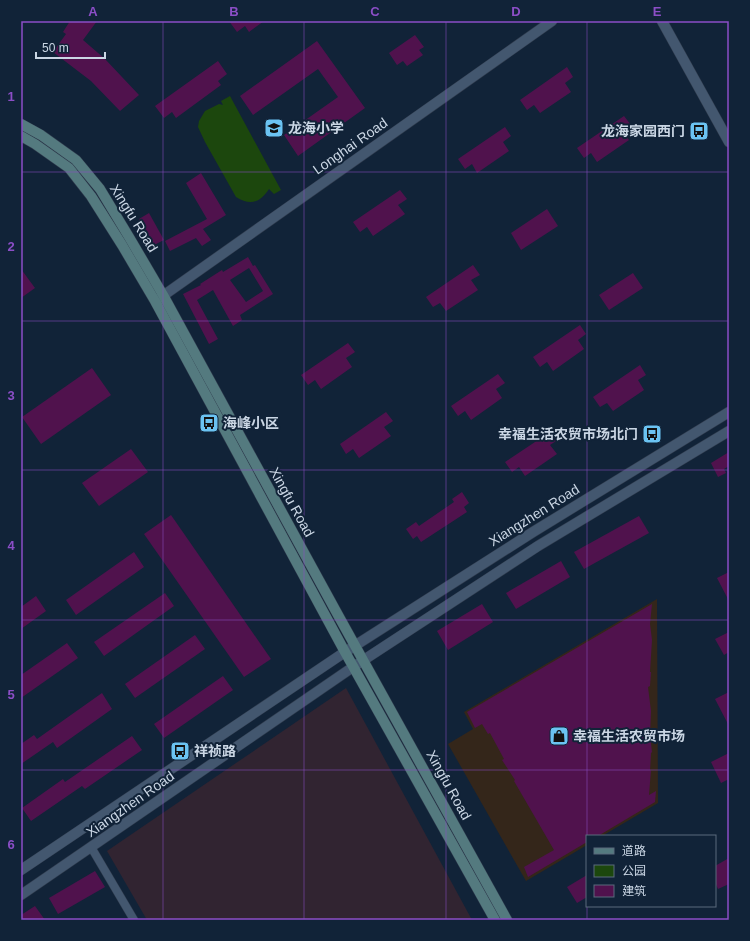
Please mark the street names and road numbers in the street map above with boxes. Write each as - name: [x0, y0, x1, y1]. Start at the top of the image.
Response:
- street label: Longhai Road: [310, 114, 390, 178]
- street label: Xingfu Road: [107, 181, 161, 255]
- street label: Xingfu Road: [266, 464, 318, 540]
- street label: Xiangzhen Road: [486, 481, 582, 549]
- street label: Xingfu Road: [423, 747, 475, 823]
- street label: Xiangzhen Road: [83, 768, 177, 840]

